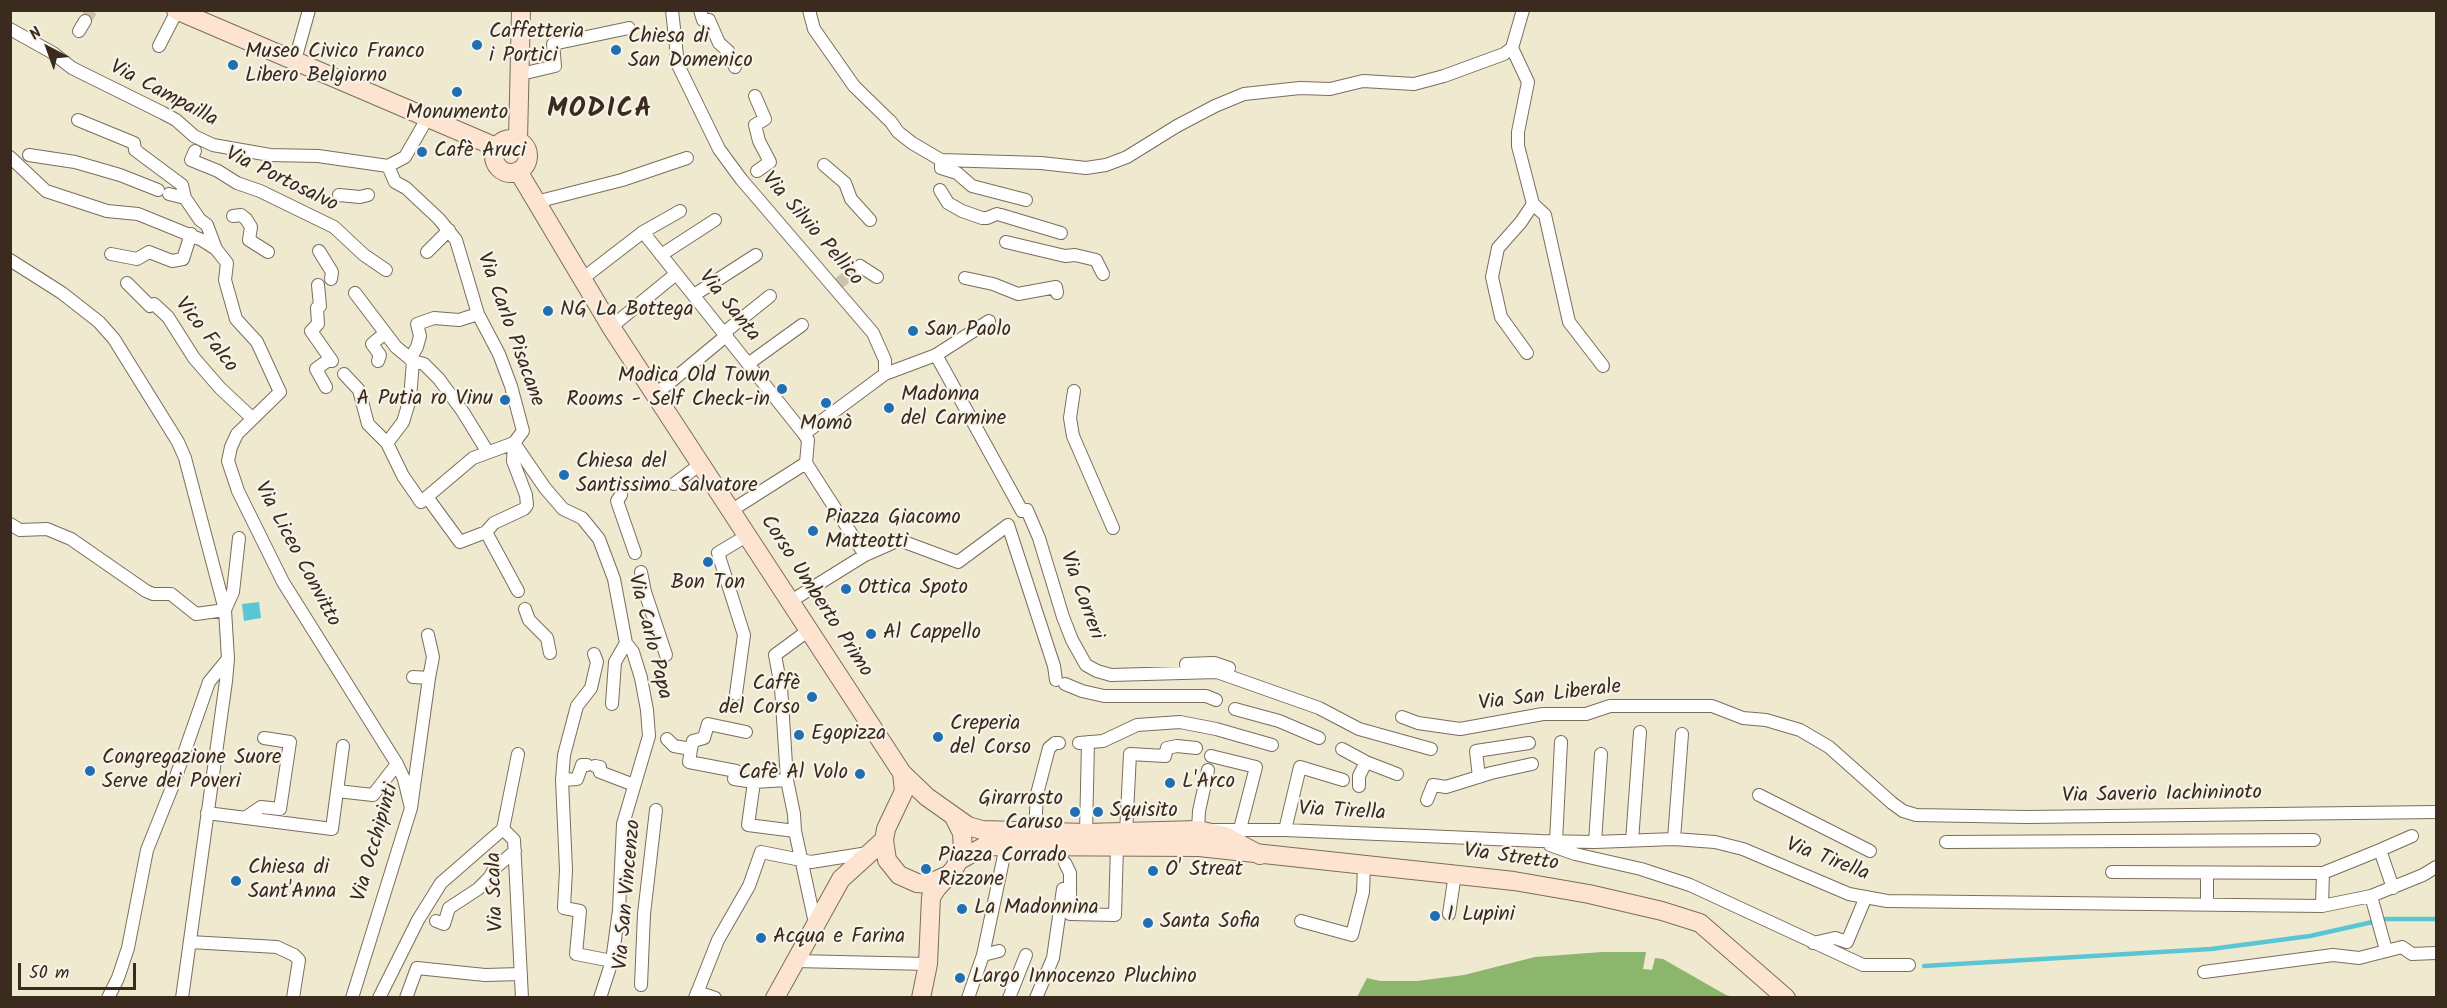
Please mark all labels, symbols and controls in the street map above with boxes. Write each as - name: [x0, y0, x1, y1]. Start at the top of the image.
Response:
- north arrow: [18, 18, 78, 78]
- place label: Caffetteria i Portici: [489, 20, 584, 70]
- text: N: [24, 21, 48, 47]
- place label: Chiesa di San Domenico: [628, 25, 753, 75]
- marker: Caffetteria i Portici: [470, 38, 484, 52]
- place label: Museo Civico Franco Libero Belgiorno: [245, 40, 425, 90]
- marker: Chiesa di San Domenico: [609, 43, 623, 57]
- street label: Via Campailla: [105, 56, 221, 134]
- marker: Museo Civico Franco Libero Belgiorno: [226, 58, 240, 72]
- marker: Monumento: [450, 85, 464, 99]
- district label: MODICA: [547, 95, 653, 127]
- place label: Monumento: [406, 101, 508, 127]
- place label: Cafè Aruci: [434, 139, 526, 165]
- street label: Via Portosalvo: [221, 143, 341, 219]
- marker: Cafè Aruci: [415, 145, 429, 159]
- street label: Via Silvio Pellico: [755, 168, 867, 292]
- street label: Via Carlo Pisacane: [469, 250, 549, 410]
- street label: Via Santa: [692, 266, 764, 348]
- street label: Vico Falco: [168, 293, 242, 379]
- place label: NG La Bottega: [560, 298, 694, 324]
- marker: NG La Bottega: [541, 304, 555, 318]
- place label: San Paolo: [925, 318, 1011, 344]
- marker: San Paolo: [906, 324, 920, 338]
- place label: Modica Old Town Rooms - Self Check-in: [566, 364, 770, 414]
- marker: Modica Old Town Rooms - Self Check-in: [775, 382, 789, 396]
- place label: Madonna del Carmine: [901, 383, 1006, 433]
- place label: A Putia ro Vinu: [357, 387, 493, 413]
- marker: A Putia ro Vinu: [498, 393, 512, 407]
- marker: Momò: [819, 396, 833, 410]
- marker: Madonna del Carmine: [882, 401, 896, 415]
- place label: Momò: [800, 412, 852, 438]
- place label: Chiesa del Santissimo Salvatore: [576, 450, 758, 500]
- marker: Chiesa del Santissimo Salvatore: [557, 468, 571, 482]
- street label: Via Liceo Convitto: [247, 478, 345, 632]
- place label: Piazza Giacomo Matteotti: [825, 506, 961, 556]
- street label: Corso Umberto Primo: [753, 511, 877, 683]
- marker: Piazza Giacomo Matteotti: [806, 524, 820, 538]
- street label: Via Correri: [1052, 549, 1108, 643]
- marker: Bon Ton: [701, 555, 715, 569]
- place label: Bon Ton: [671, 571, 745, 597]
- street label: Via Carlo Papa: [620, 572, 676, 702]
- place label: Ottica Spoto: [858, 576, 968, 602]
- marker: Ottica Spoto: [839, 582, 853, 596]
- place label: Al Cappello: [883, 621, 981, 647]
- marker: Al Cappello: [864, 627, 878, 641]
- place label: Caffè del Corso: [719, 672, 800, 722]
- street label: Via San Liberale: [1477, 676, 1623, 718]
- marker: Caffè del Corso: [805, 690, 819, 704]
- place label: Creperia del Corso: [950, 712, 1031, 762]
- place label: Egopizza: [811, 722, 886, 748]
- marker: Egopizza: [792, 728, 806, 742]
- marker: Creperia del Corso: [931, 730, 945, 744]
- place label: Congregazione Suore Serve dei Poveri: [102, 746, 281, 796]
- place label: Cafè Al Volo: [738, 761, 848, 787]
- marker: Congregazione Suore Serve dei Poveri: [83, 764, 97, 778]
- marker: Cafè Al Volo: [853, 767, 867, 781]
- place label: L'Arco: [1182, 770, 1235, 796]
- marker: L'Arco: [1163, 776, 1177, 790]
- street label: Via Occhipinti: [348, 781, 406, 905]
- street label: Via Saverio Iachininoto: [2062, 782, 2262, 810]
- place label: Girarrosto Caruso: [978, 787, 1063, 837]
- street label: Via Tirella: [1298, 798, 1386, 828]
- place label: Squisito: [1110, 799, 1178, 825]
- marker: Girarrosto Caruso: [1068, 805, 1082, 819]
- marker: Squisito: [1091, 805, 1105, 819]
- street label: Via San Vincenzo: [610, 819, 648, 971]
- street label: Via Tirella: [1782, 834, 1872, 888]
- street label: Via Stretto: [1462, 840, 1560, 878]
- place label: Piazza Corrado Rizzone: [938, 844, 1067, 894]
- street label: Via Scala: [483, 852, 511, 932]
- place label: Chiesa di Sant'Anna: [248, 856, 336, 906]
- place label: O' Streat: [1165, 858, 1243, 884]
- marker: Piazza Corrado Rizzone: [919, 862, 933, 876]
- marker: O' Streat: [1146, 864, 1160, 878]
- marker: Chiesa di Sant'Anna: [229, 874, 243, 888]
- place label: La Madonnina: [974, 896, 1099, 922]
- marker: La Madonnina: [955, 902, 969, 916]
- place label: I Lupini: [1447, 903, 1515, 929]
- marker: I Lupini: [1428, 909, 1442, 923]
- place label: Santa Sofia: [1160, 910, 1260, 936]
- marker: Santa Sofia: [1141, 916, 1155, 930]
- place label: Acqua e Farina: [773, 925, 905, 951]
- marker: Acqua e Farina: [754, 931, 768, 945]
- scale bar: [21, 951, 140, 989]
- text: 50 m: [29, 959, 69, 988]
- place label: Largo Innocenzo Pluchino: [972, 965, 1197, 991]
- marker: Largo Innocenzo Pluchino: [953, 971, 967, 985]

